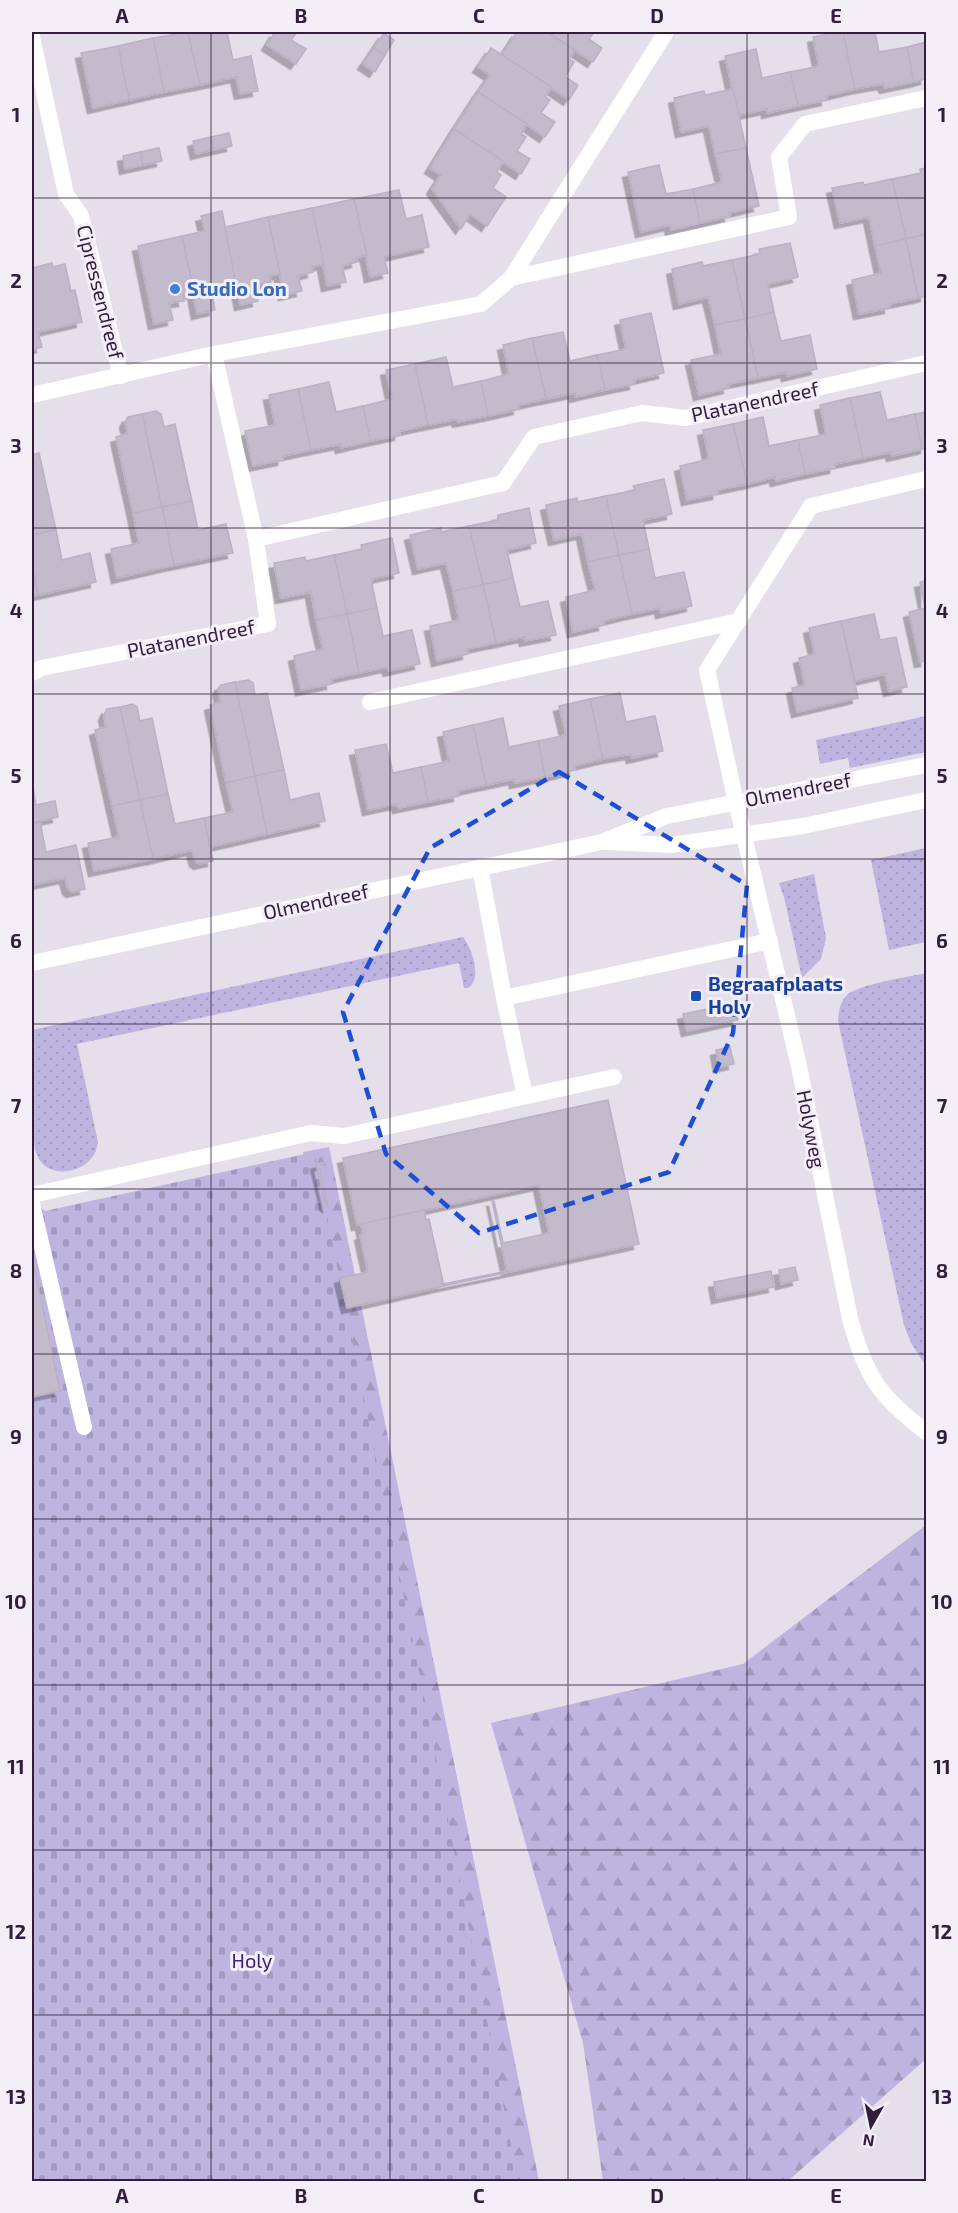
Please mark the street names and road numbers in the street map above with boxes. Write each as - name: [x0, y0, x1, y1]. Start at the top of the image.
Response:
- street label: Cipressendreef: [73, 222, 129, 362]
- street label: Platanendreef: [689, 376, 821, 426]
- street label: Platanendreef: [125, 614, 257, 662]
- street label: Olmendreef: [743, 767, 853, 811]
- street label: Olmendreef: [261, 878, 371, 924]
- street label: Holyweg: [793, 1088, 831, 1170]

